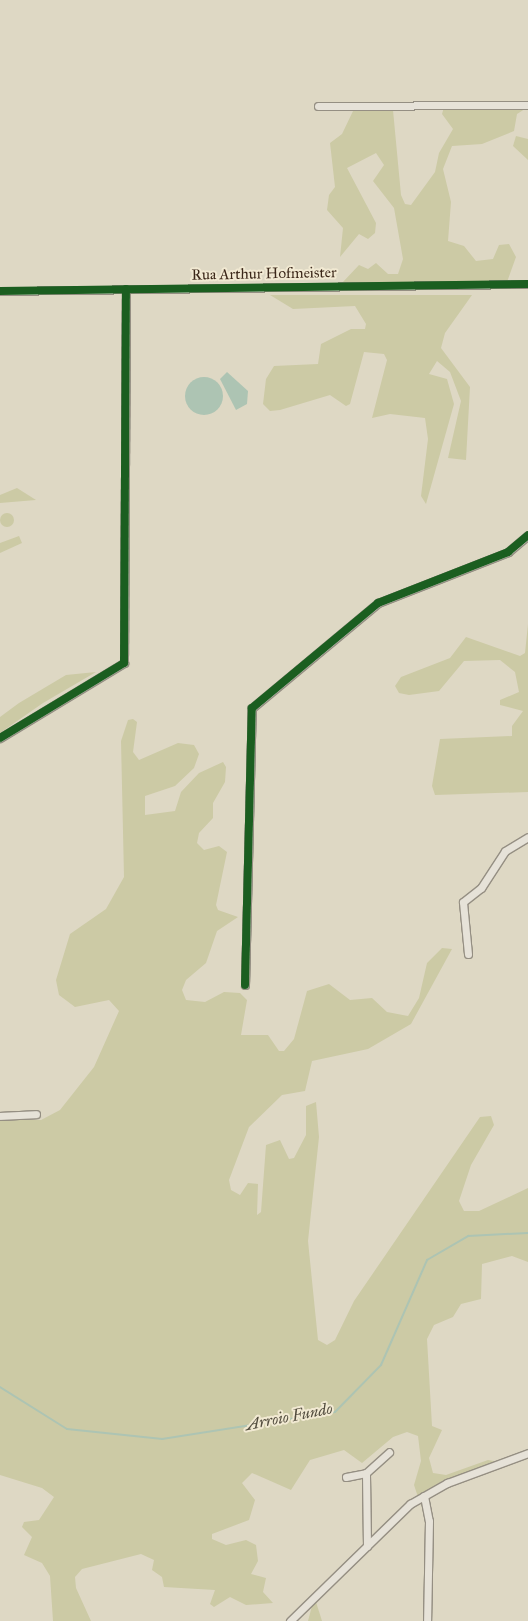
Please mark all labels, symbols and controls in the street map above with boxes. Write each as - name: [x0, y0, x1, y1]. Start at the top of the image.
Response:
- street label: Rua Arthur Hofmeister: [191, 264, 337, 284]
- water label: Arroio Fundo: [244, 1399, 334, 1435]

